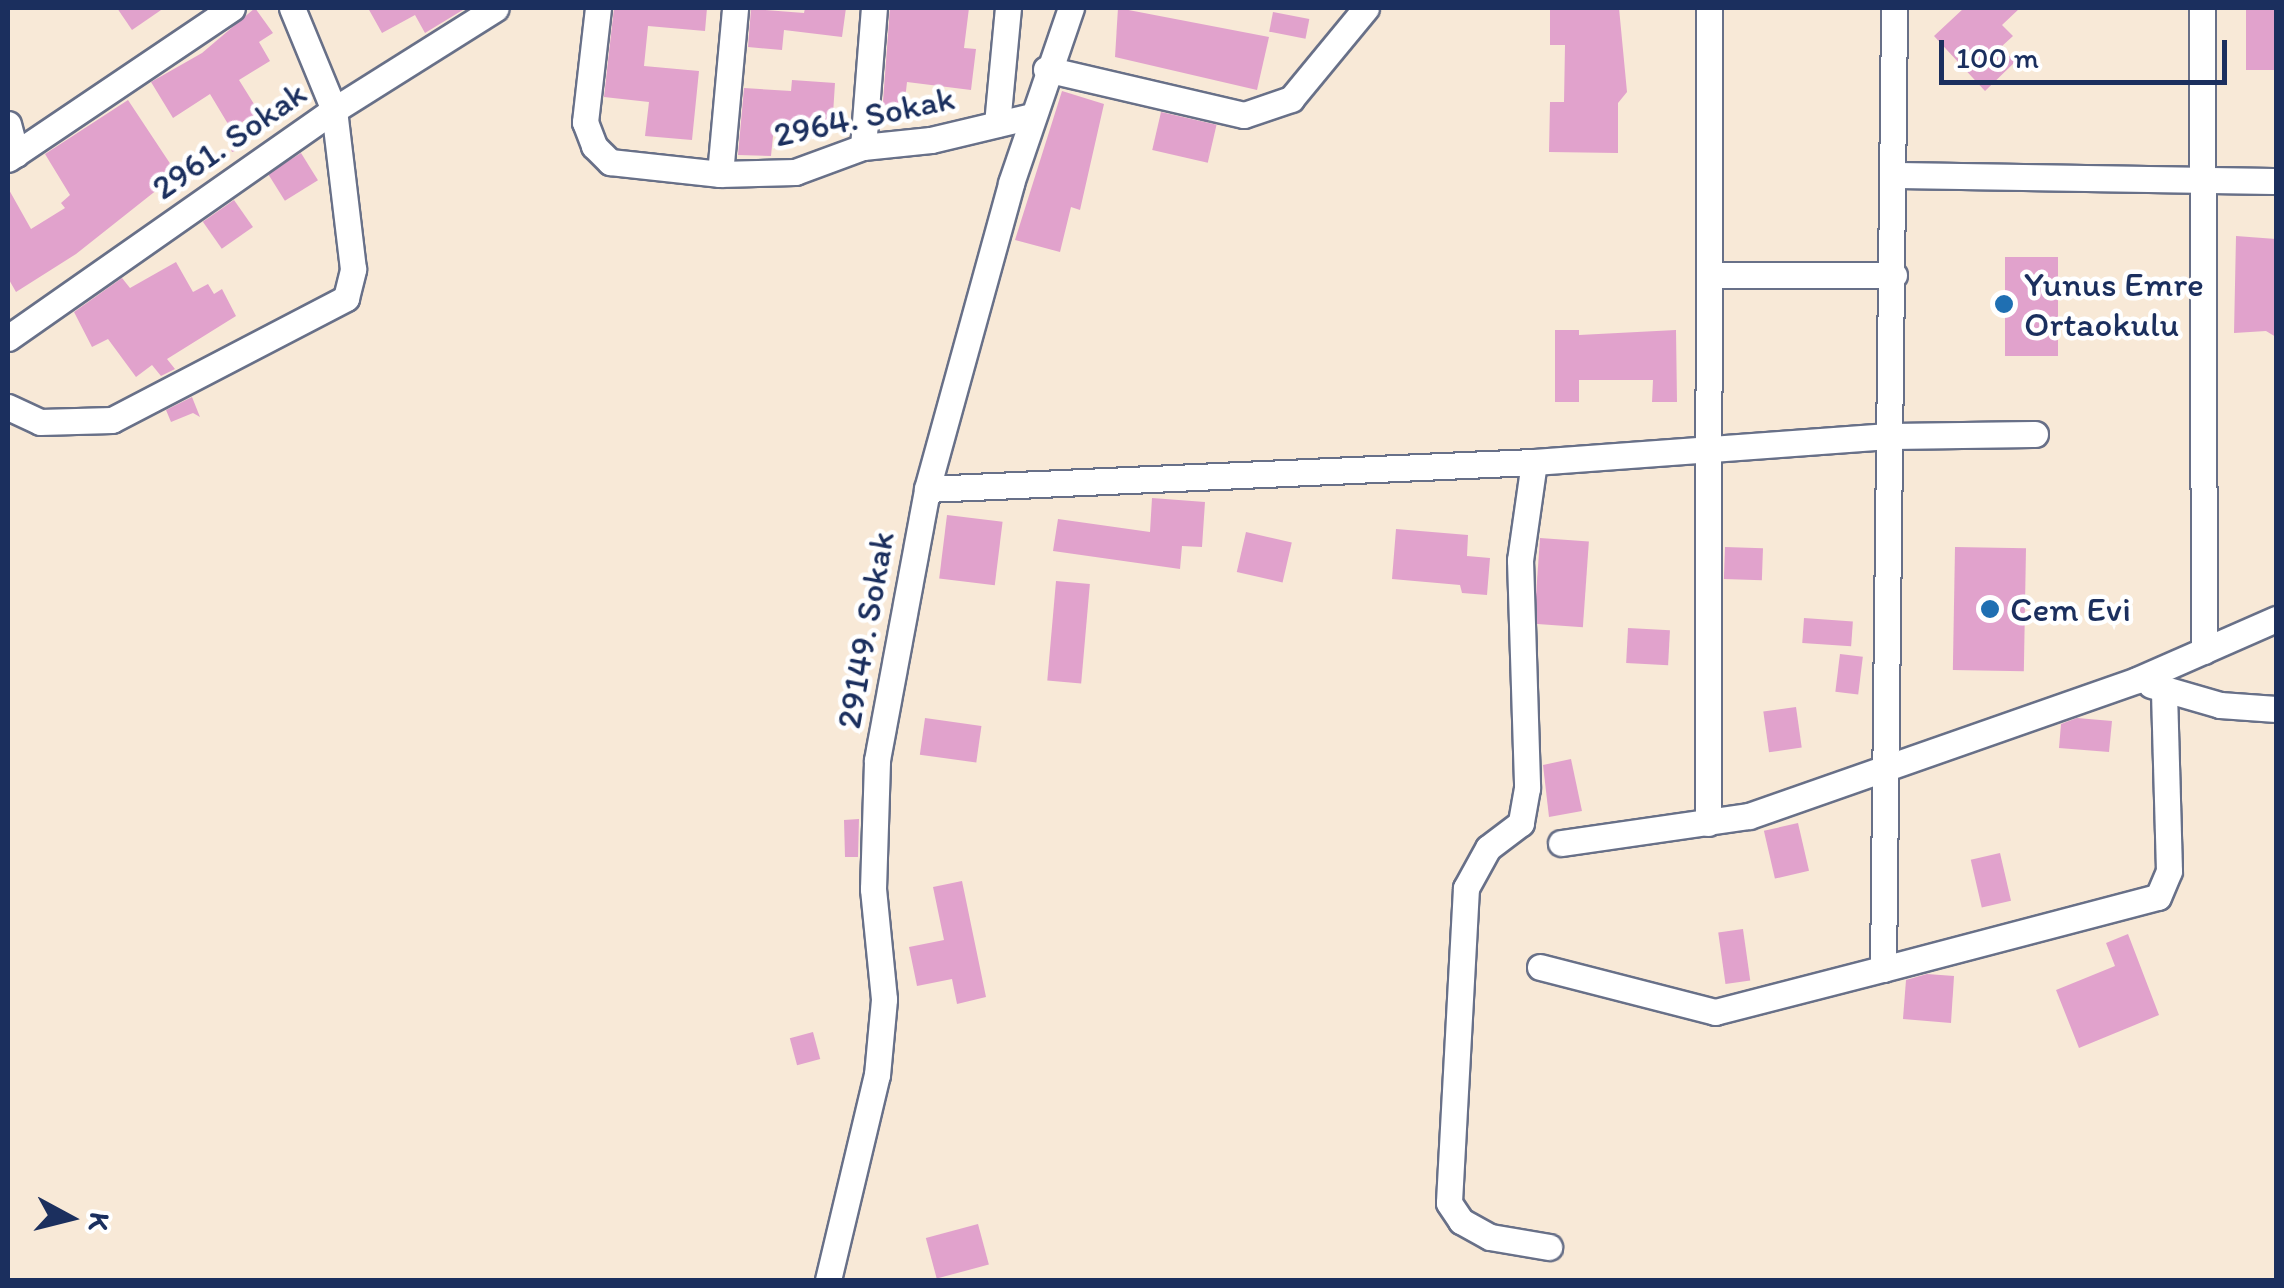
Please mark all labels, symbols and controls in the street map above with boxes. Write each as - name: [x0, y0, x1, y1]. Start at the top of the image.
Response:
- scale bar: [1944, 20, 2232, 82]
- text: 100 m: [1956, 39, 2039, 76]
- street label: 2961. Sokak: [144, 72, 314, 208]
- street label: 2964. Sokak: [770, 76, 958, 156]
- place label: Yunus Emre Ortaokulu: [2024, 263, 2203, 345]
- marker: Yunus Emre Ortaokulu: [1993, 293, 2015, 315]
- street label: 29149. Sokak: [827, 528, 903, 732]
- place label: Cem Evi: [2010, 588, 2131, 630]
- marker: Cem Evi: [1979, 598, 2001, 620]
- north arrow: [20, 1168, 120, 1268]
- text: K: [82, 1211, 118, 1233]

